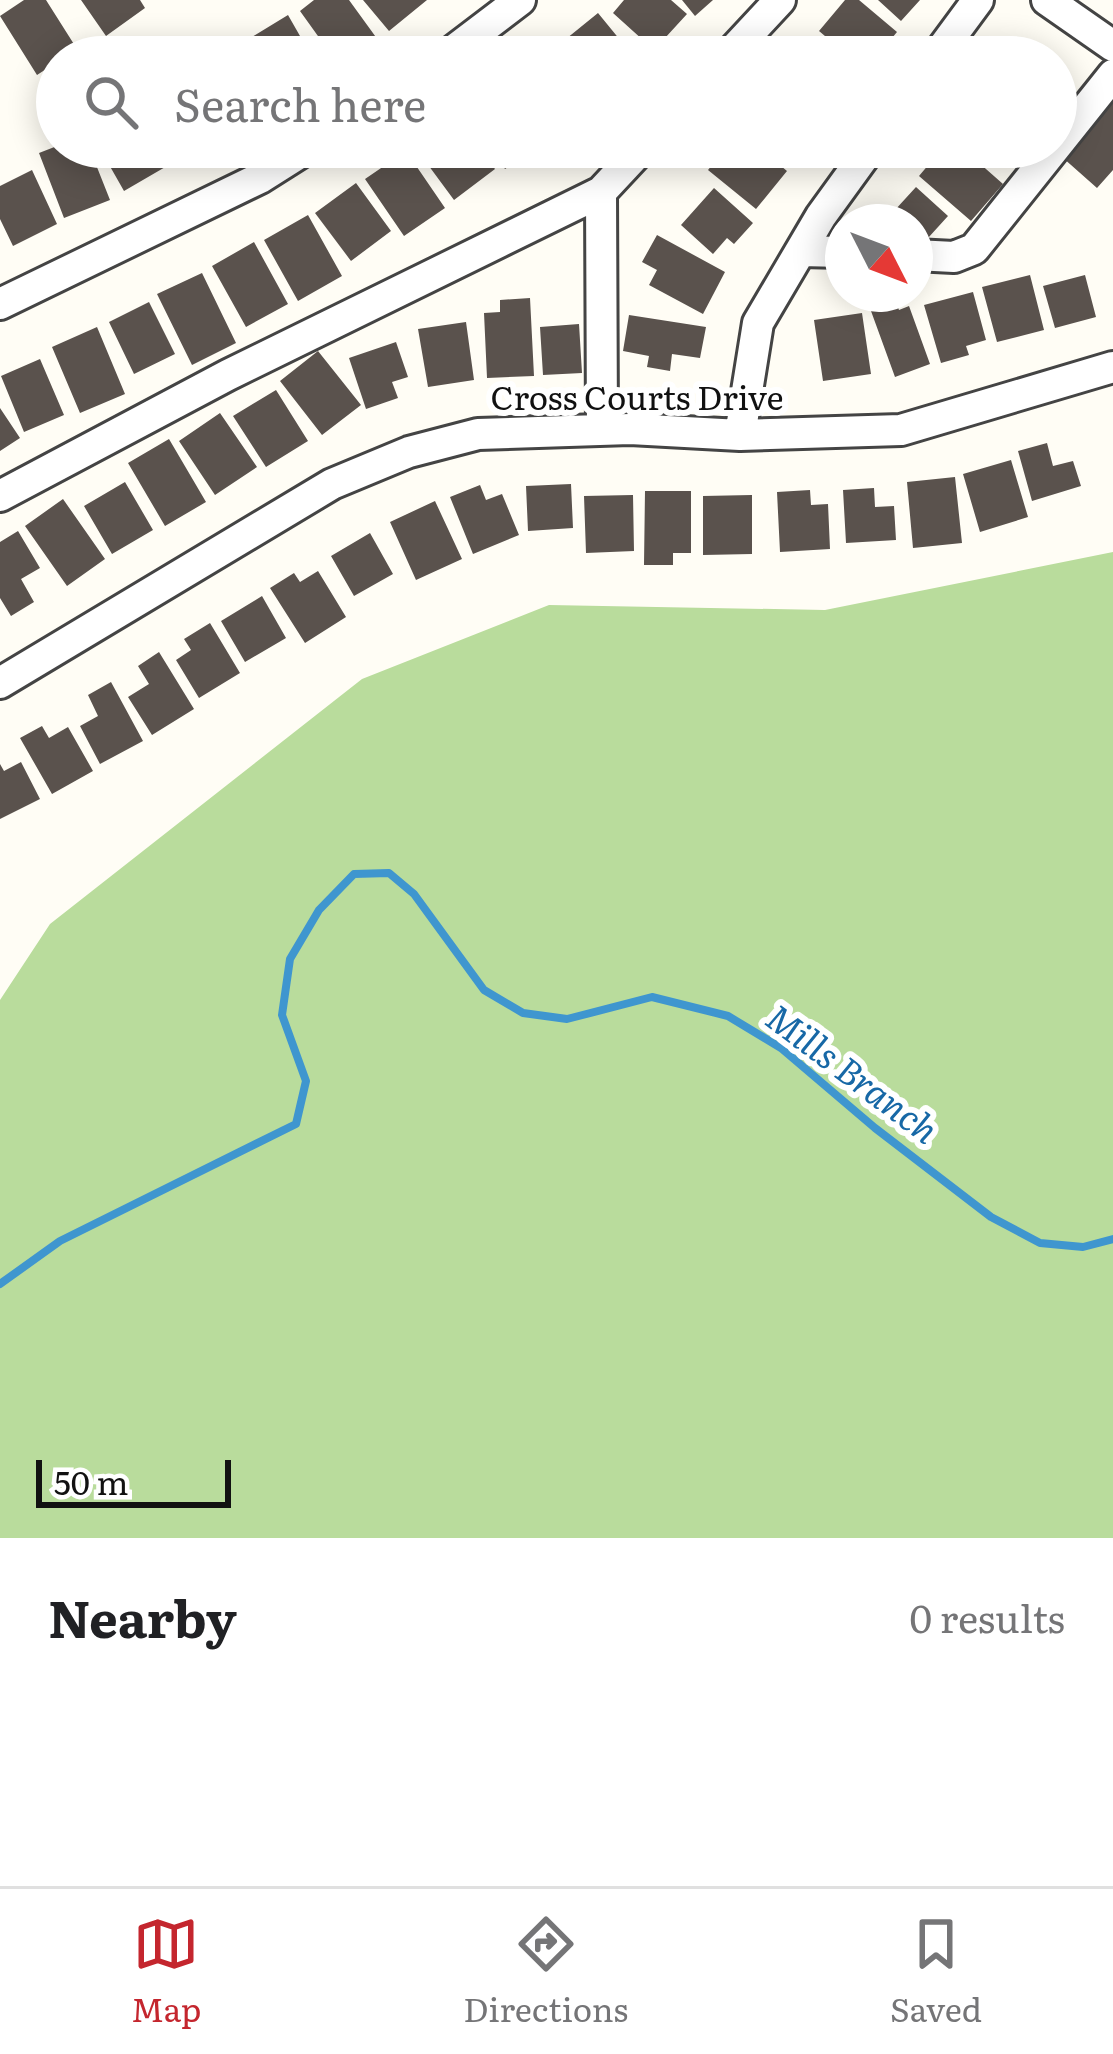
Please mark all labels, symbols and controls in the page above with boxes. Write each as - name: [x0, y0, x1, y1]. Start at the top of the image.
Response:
- search box: [36, 36, 1077, 168]
- icon: search: [78, 69, 144, 135]
- text: Search here: [174, 69, 426, 136]
- north arrow: [825, 204, 933, 312]
- street label: Cross Courts Drive: [490, 371, 784, 420]
- water label: Mills Branch: [756, 990, 951, 1154]
- scale bar: [36, 1454, 231, 1507]
- text: 50 m: [54, 1456, 128, 1505]
- text: Nearby: [48, 1578, 237, 1654]
- text: 0 results: [910, 1587, 1065, 1645]
- tab: Map: [131, 1911, 201, 2032]
- tab: Directions: [463, 1911, 628, 2032]
- tab: Saved: [890, 1911, 982, 2032]

